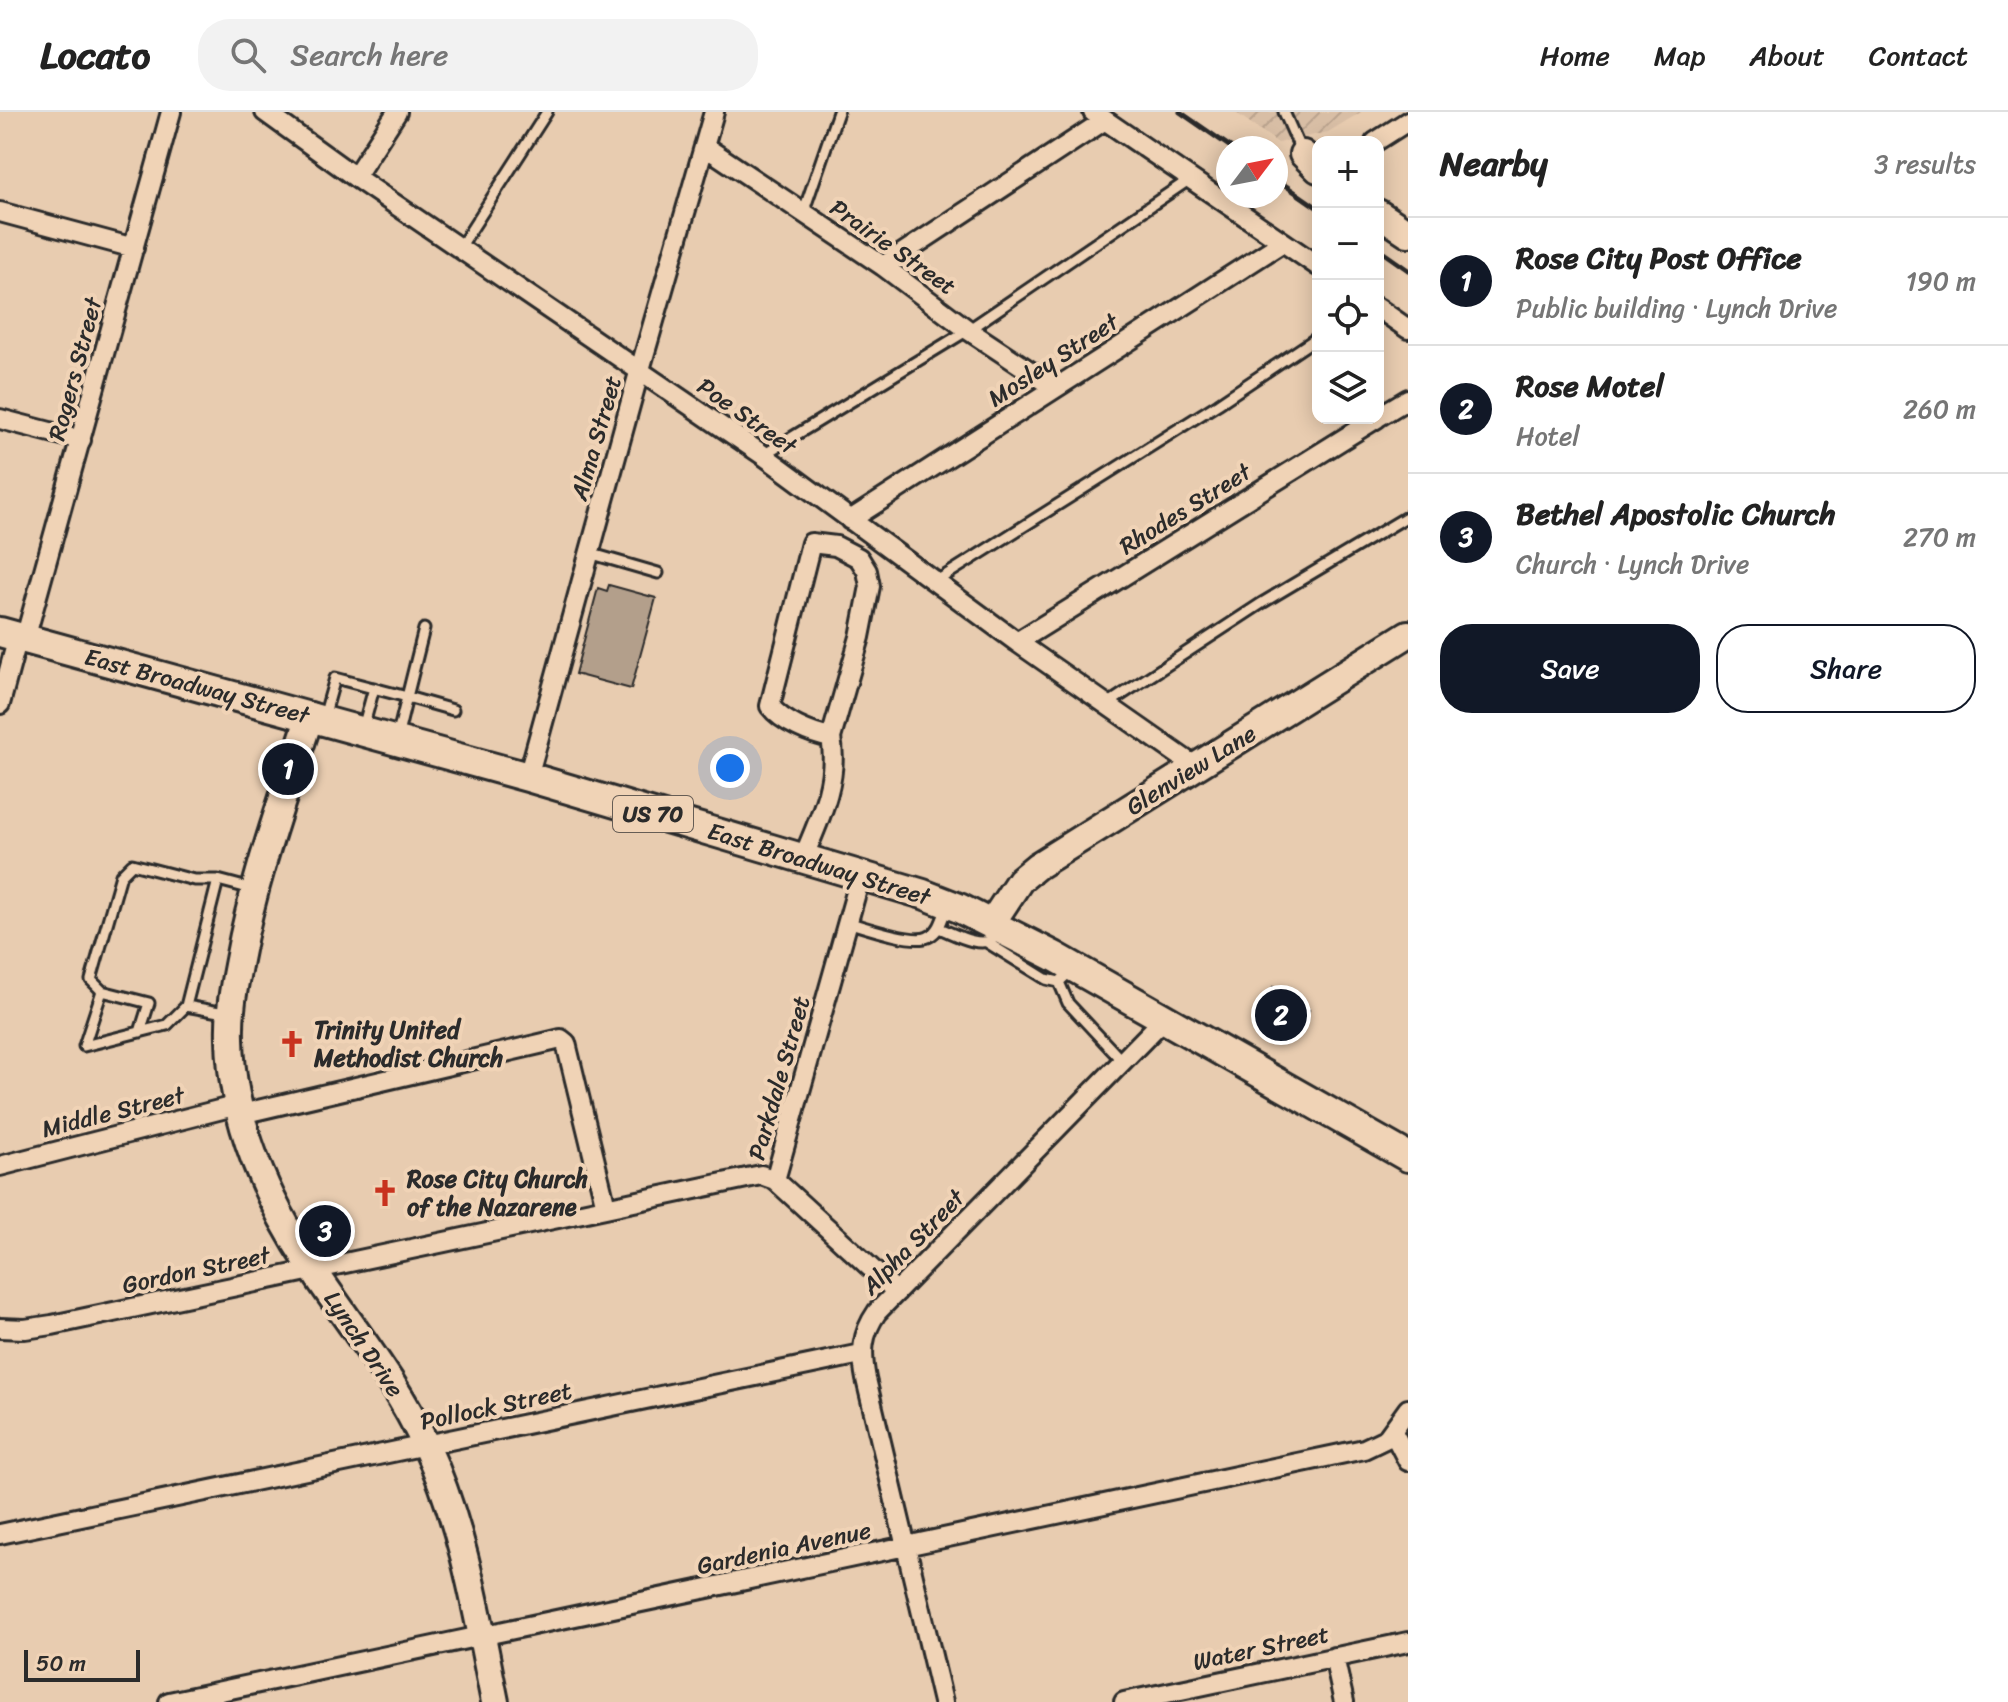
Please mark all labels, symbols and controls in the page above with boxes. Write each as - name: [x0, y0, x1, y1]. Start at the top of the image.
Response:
- search box: [198, 19, 758, 91]
- text: Locato: [40, 22, 150, 89]
- text: Search here: [290, 28, 448, 82]
- text: Home: [1540, 31, 1610, 80]
- text: Map: [1654, 31, 1705, 80]
- text: About: [1749, 31, 1825, 80]
- text: Contact: [1869, 31, 1968, 80]
- icon: search: [226, 33, 270, 77]
- text: Nearby: [1440, 134, 1548, 194]
- north arrow: [1216, 136, 1288, 208]
- map controls: [1312, 136, 1384, 424]
- button: +: [1312, 136, 1384, 208]
- text: 3 results: [1874, 141, 1976, 187]
- street label: Prairie Street: [821, 188, 965, 306]
- button: −: [1312, 208, 1384, 280]
- text: Rose City Post Office: [1516, 231, 1802, 285]
- text: 1: [1460, 258, 1472, 304]
- text: 190 m: [1906, 258, 1976, 304]
- button: locate: [1312, 280, 1384, 352]
- text: Public building · Lynch Drive: [1516, 285, 1837, 331]
- street label: Rogers Street: [36, 291, 115, 445]
- street label: Mosley Street: [979, 301, 1128, 418]
- button: layers: [1312, 352, 1384, 424]
- text: Rose Motel: [1516, 359, 1664, 413]
- street label: Poe Street: [688, 366, 807, 467]
- street label: Alma Street: [558, 371, 634, 506]
- text: 2: [1458, 386, 1474, 432]
- text: 260 m: [1903, 386, 1976, 432]
- text: Hotel: [1516, 413, 1580, 459]
- street label: Rhodes Street: [1111, 451, 1261, 566]
- text: Bethel Apostolic Church: [1516, 487, 1836, 541]
- text: 3: [1459, 514, 1473, 560]
- text: 270 m: [1903, 514, 1976, 560]
- text: Church · Lynch Drive: [1516, 541, 1749, 587]
- button: Save: [1440, 624, 1700, 713]
- button: Share: [1716, 624, 1976, 713]
- street label: East Broadway Street: [80, 636, 315, 737]
- street label: Glenview Lane: [1117, 713, 1265, 827]
- pin: 1: [262, 739, 314, 799]
- your location: [710, 748, 750, 788]
- road number: US 70: [613, 796, 693, 832]
- street label: East Broadway Street: [702, 810, 937, 918]
- pin: 2: [1255, 985, 1307, 1045]
- street label: Parkdale Street: [736, 991, 822, 1165]
- place label: Trinity United Methodist Church: [313, 1009, 503, 1079]
- church icon: Trinity United Methodist Church: [277, 1029, 307, 1059]
- street label: Middle Street: [37, 1074, 190, 1150]
- place label: Rose City Church of the Nazarene: [406, 1158, 589, 1228]
- church icon: Rose City Church of the Nazarene: [370, 1178, 400, 1208]
- street label: Alpha Street: [850, 1178, 976, 1306]
- pin: 3: [299, 1201, 351, 1261]
- street label: Gordon Street: [118, 1234, 275, 1306]
- street label: Lynch Drive: [313, 1282, 415, 1406]
- street label: Pollock Street: [416, 1369, 576, 1443]
- street label: Gardenia Avenue: [693, 1509, 875, 1587]
- street label: Water Street: [1189, 1613, 1333, 1683]
- text: 50 m: [36, 1644, 86, 1683]
- scale bar: [24, 1646, 140, 1682]

